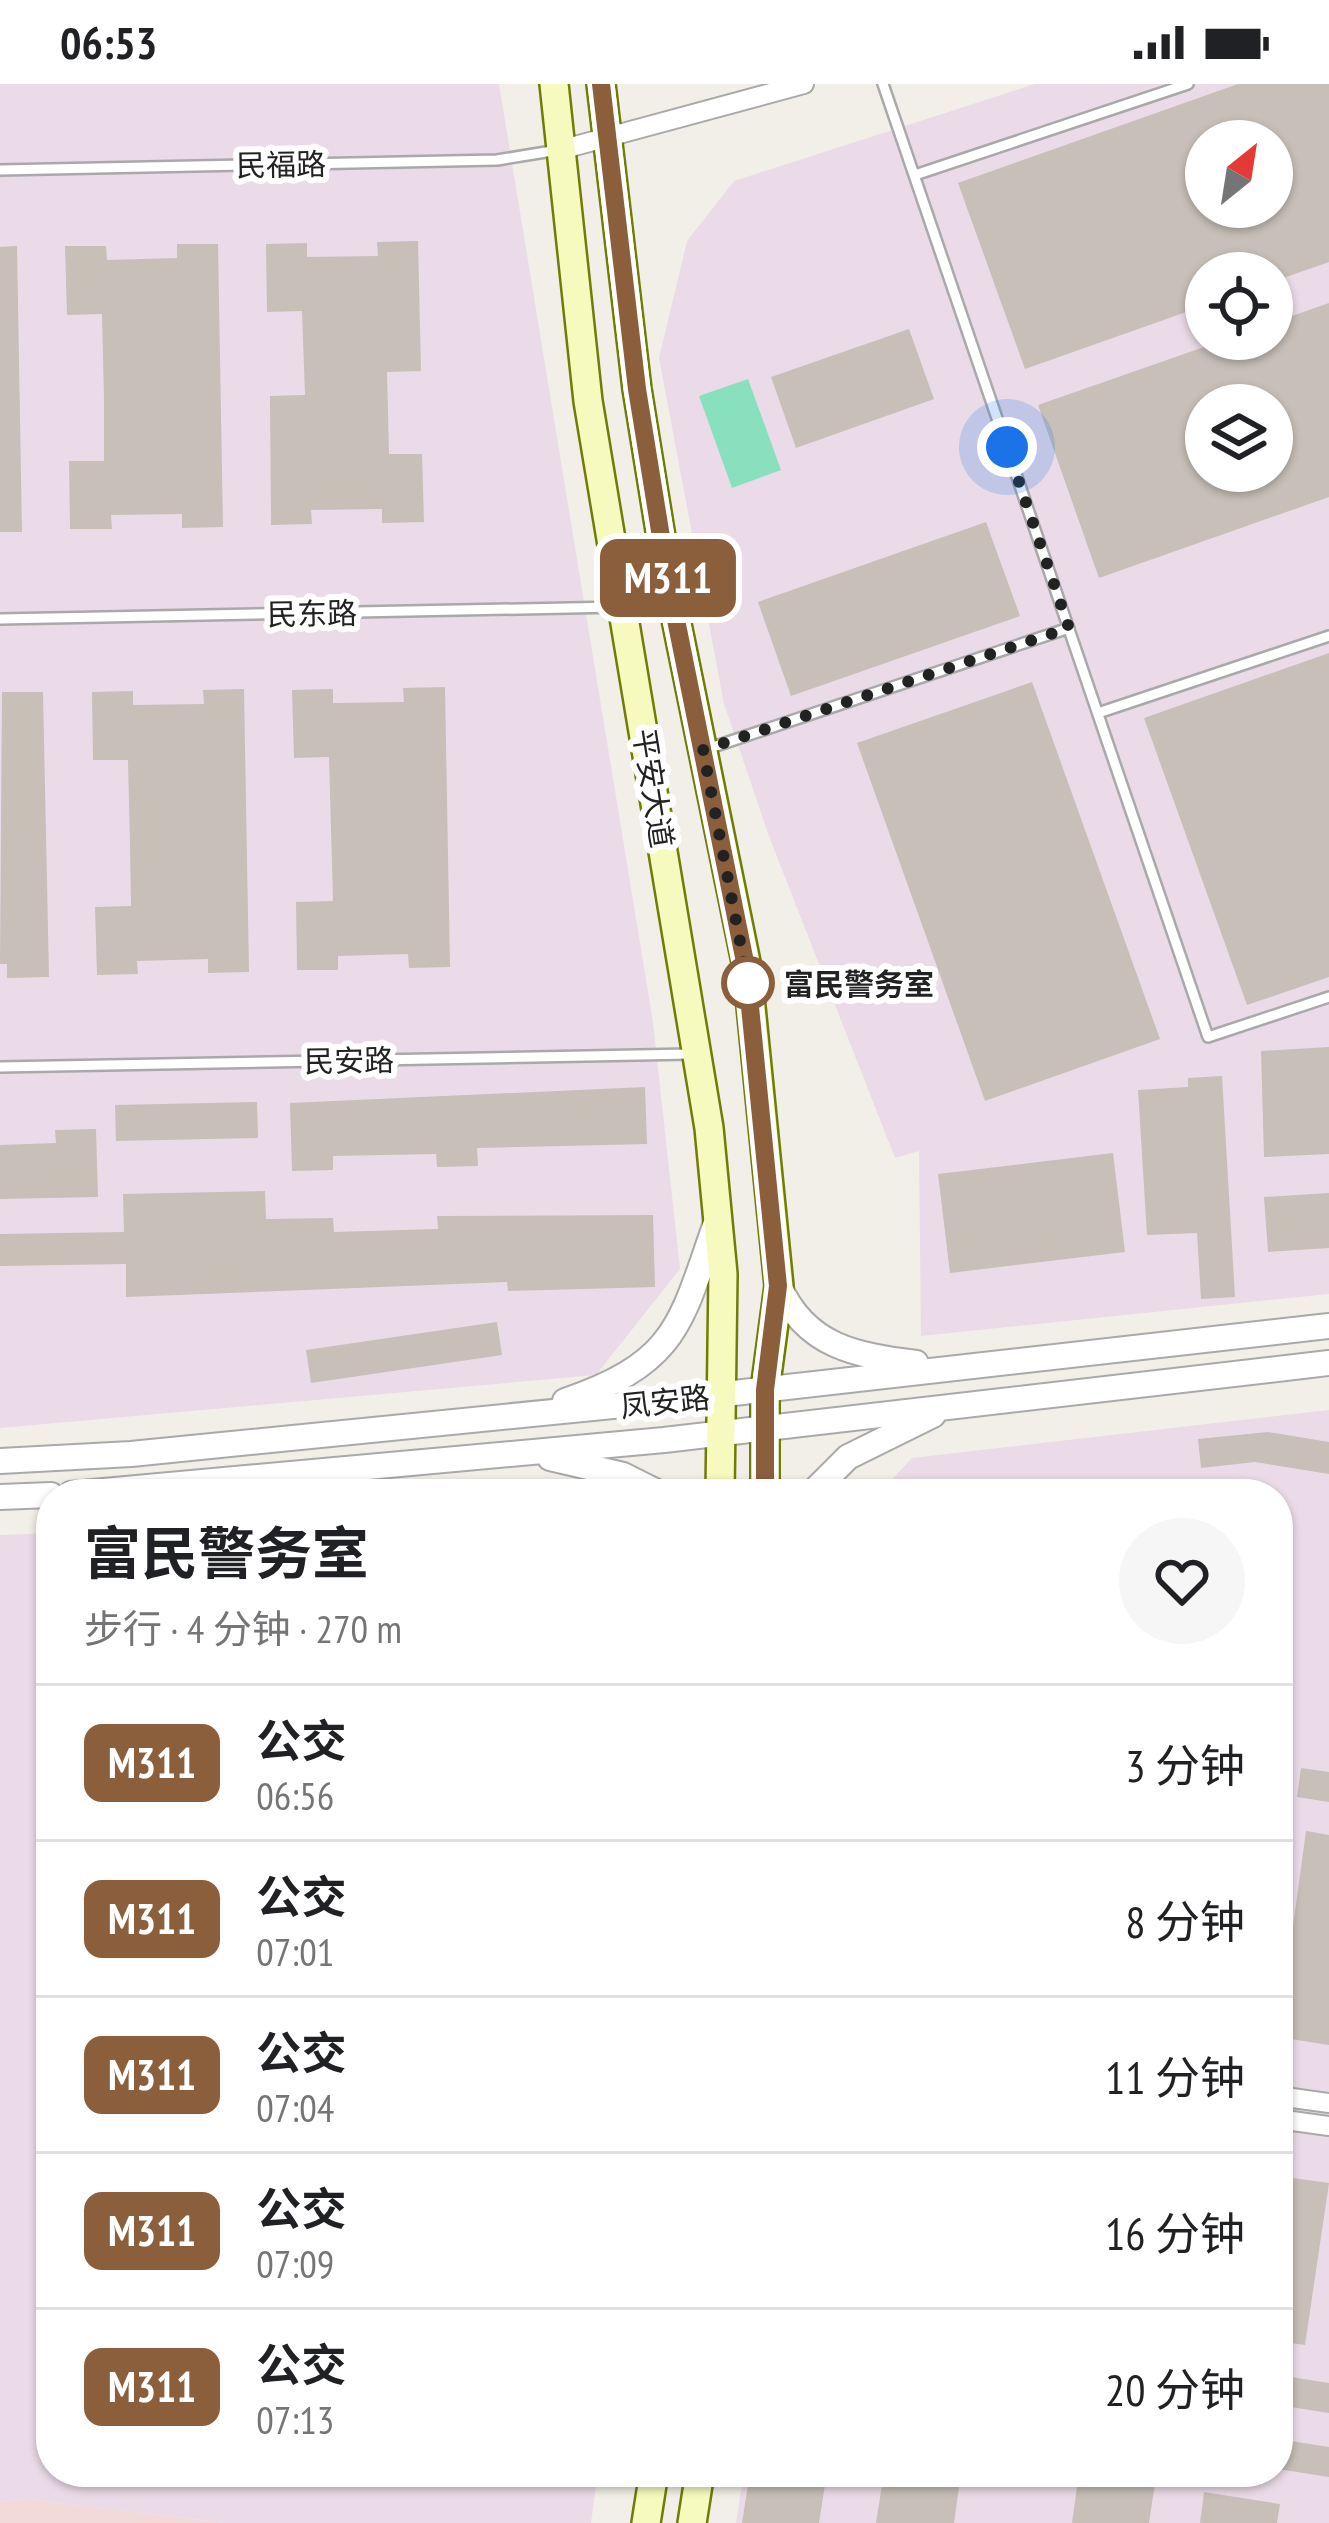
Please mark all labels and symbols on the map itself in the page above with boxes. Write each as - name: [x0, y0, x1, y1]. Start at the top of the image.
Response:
- north arrow: [1185, 120, 1293, 228]
- street label: 民福路: [236, 144, 326, 184]
- your location: [977, 417, 1037, 477]
- line badge: M311: [584, 539, 752, 617]
- street label: 民东路: [267, 593, 357, 633]
- street label: 平安大道: [625, 726, 683, 850]
- marker: 富民警务室: [723, 958, 773, 1008]
- place label: 富民警务室: [784, 964, 934, 1003]
- street label: 民安路: [304, 1040, 394, 1080]
- street label: 凤安路: [618, 1377, 712, 1425]

